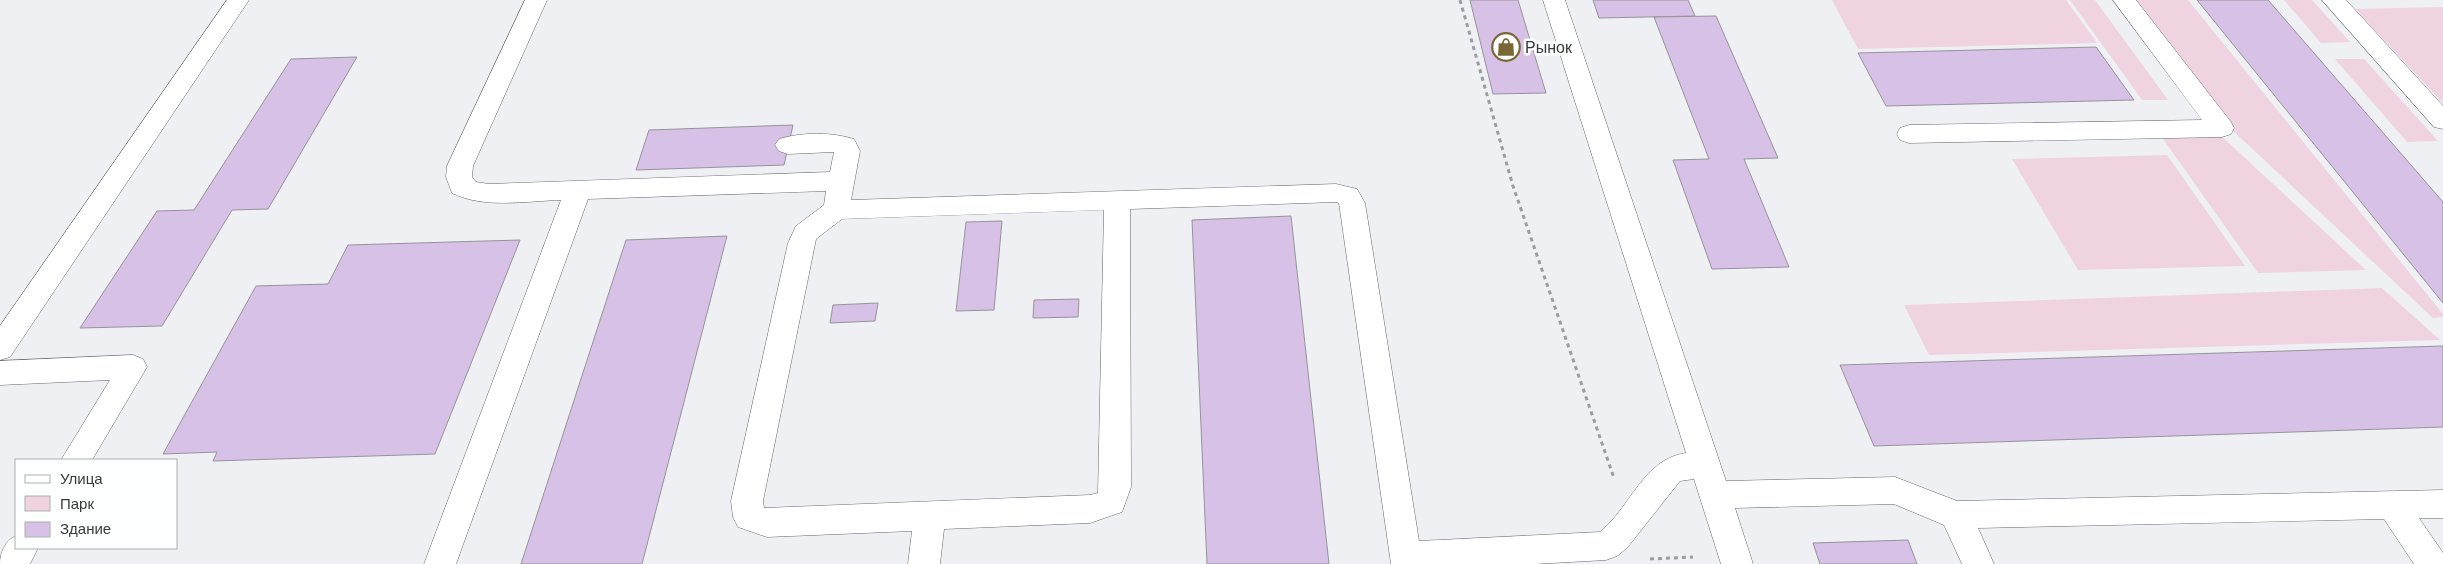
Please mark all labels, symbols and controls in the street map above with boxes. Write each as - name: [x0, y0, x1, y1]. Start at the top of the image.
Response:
- shop icon: Рынок: [1491, 32, 1521, 62]
- place label: Рынок: [1525, 37, 1573, 58]
- legend: [15, 459, 178, 549]
- text: Улица: [60, 469, 103, 489]
- text: Парк: [60, 494, 94, 514]
- text: Здание: [60, 519, 111, 539]

